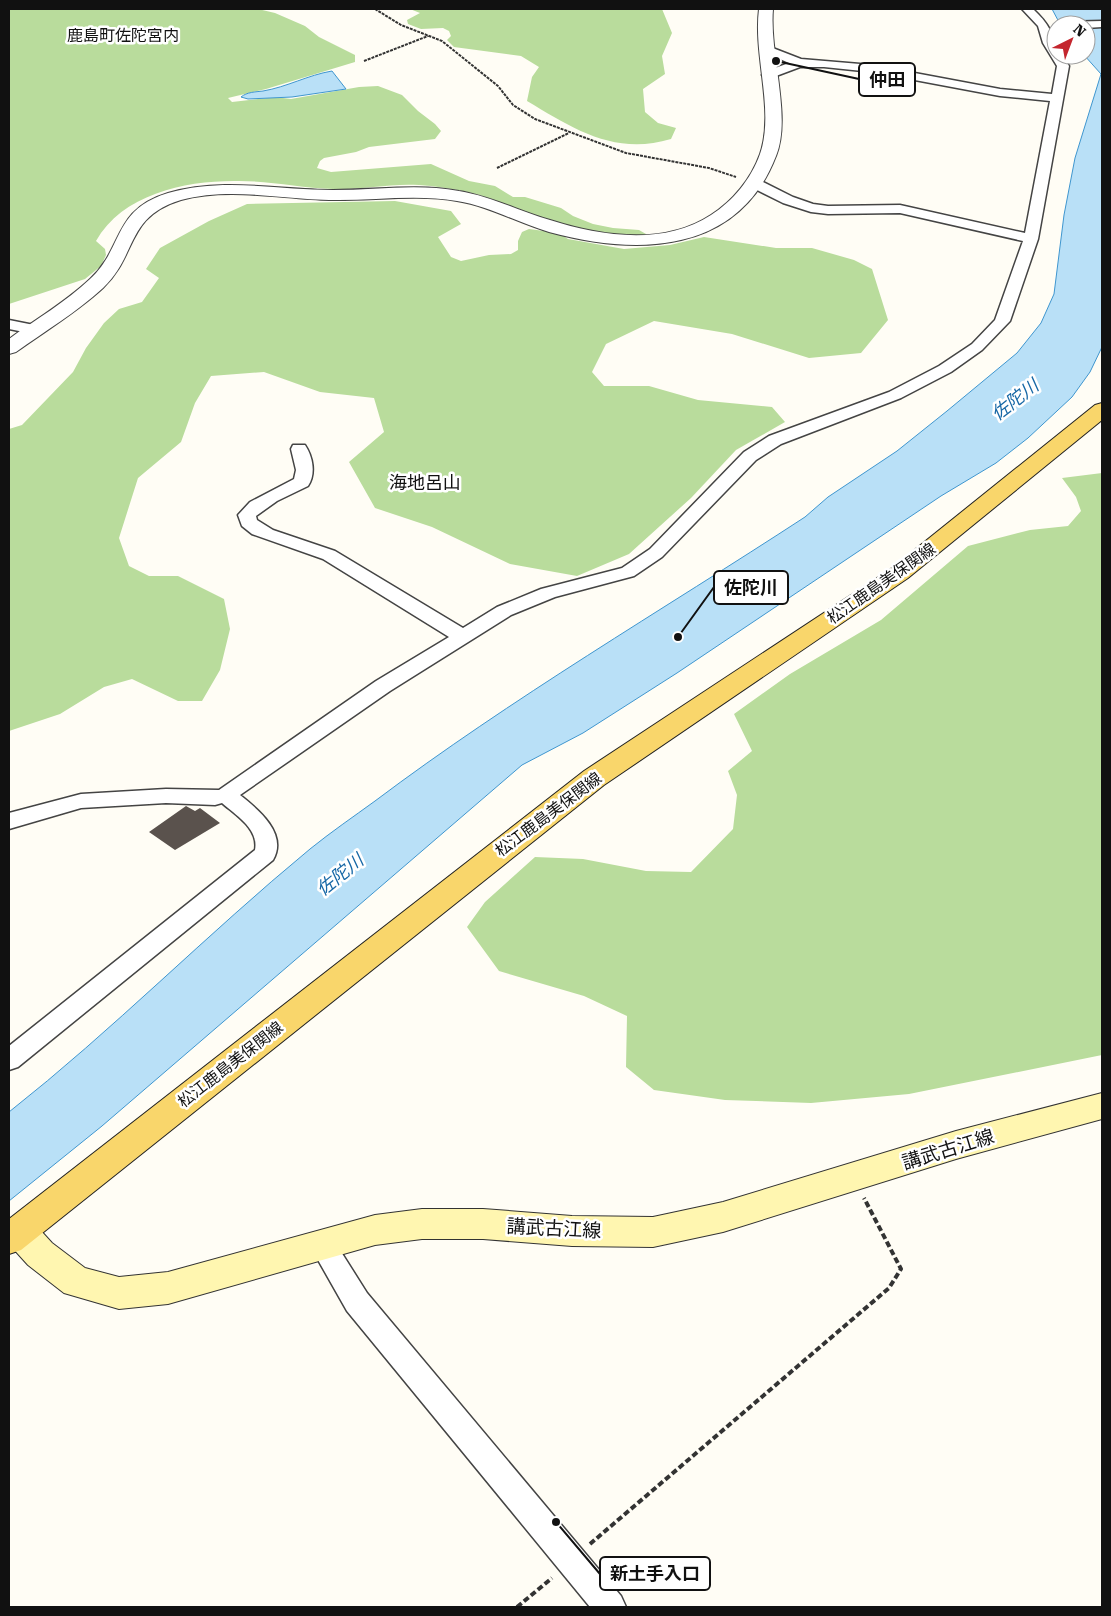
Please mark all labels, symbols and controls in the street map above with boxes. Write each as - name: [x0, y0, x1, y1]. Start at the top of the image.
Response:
- north arrow: [1046, 15, 1096, 65]
- text: N: [1070, 21, 1089, 40]
- district label: 鹿島町佐陀宮内: [67, 26, 179, 45]
- callout: 仲田: [859, 63, 915, 96]
- text: 仲田: [869, 69, 905, 90]
- water label: 佐陀川: [987, 373, 1044, 425]
- district label: 海地呂山: [389, 472, 461, 493]
- street label: 松江鹿島美保関線: [823, 539, 939, 628]
- callout: 佐陀川: [714, 571, 788, 604]
- text: 佐陀川: [724, 577, 778, 598]
- street label: 松江鹿島美保関線: [491, 768, 605, 861]
- water label: 佐陀川: [312, 848, 369, 900]
- street label: 松江鹿島美保関線: [174, 1018, 287, 1111]
- street label: 講武古江線: [899, 1125, 997, 1174]
- street label: 講武古江線: [506, 1215, 602, 1242]
- callout: 新土手入口: [600, 1557, 710, 1590]
- text: 新土手入口: [610, 1563, 700, 1584]

